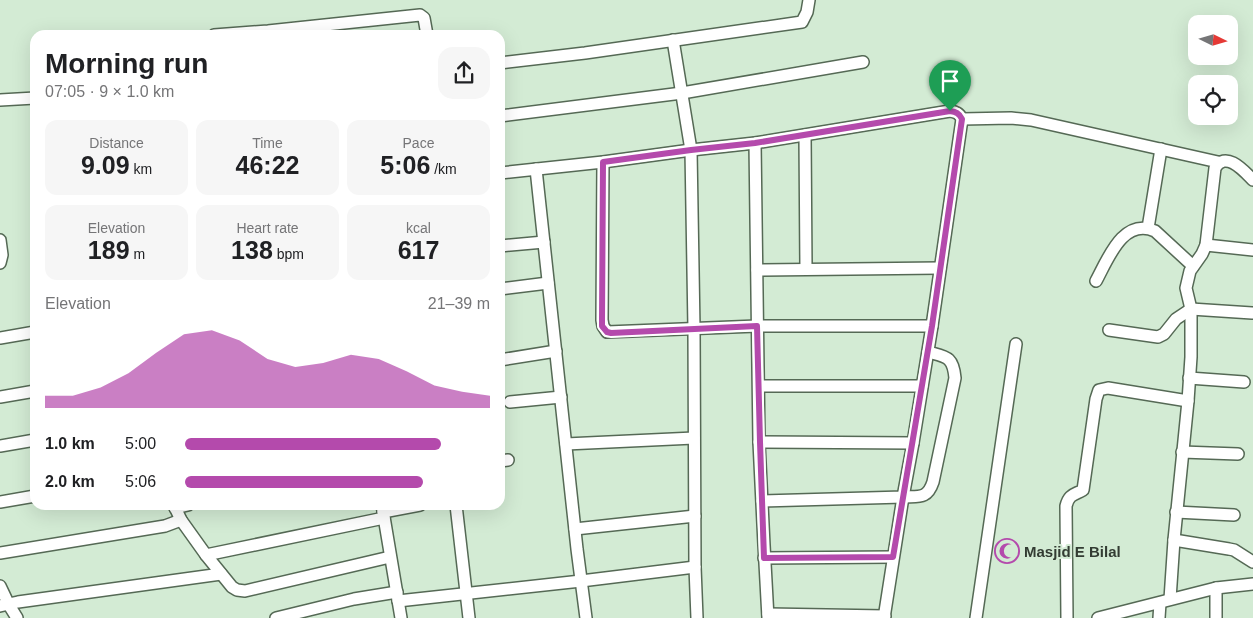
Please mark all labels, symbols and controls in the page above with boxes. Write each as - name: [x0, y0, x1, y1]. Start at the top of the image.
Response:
- north arrow: [1188, 15, 1238, 65]
- map controls: [1188, 15, 1238, 125]
- button: share: [438, 47, 490, 99]
- text: Morning run: [45, 48, 208, 79]
- pin: [929, 60, 971, 111]
- icon: arrive: [936, 67, 964, 95]
- button: locate: [1188, 75, 1238, 125]
- text: 07:05 · 9 × 1.0 km: [45, 83, 174, 100]
- text: Distance: [89, 135, 144, 151]
- text: Time: [252, 135, 283, 151]
- text: Pace: [403, 135, 434, 151]
- text: 9.09: [81, 151, 130, 179]
- text: 46:22: [236, 151, 299, 179]
- text: 5:06: [380, 151, 430, 179]
- text: km: [130, 161, 152, 177]
- text: /km: [430, 161, 457, 177]
- text: Elevation: [88, 220, 145, 236]
- text: Heart rate: [236, 220, 299, 236]
- text: kcal: [406, 220, 431, 236]
- text: 189: [88, 236, 130, 264]
- text: 138: [231, 236, 273, 264]
- text: 617: [398, 236, 439, 264]
- text: m: [130, 246, 145, 262]
- text: bpm: [273, 246, 304, 262]
- text: Elevation: [45, 295, 111, 312]
- text: 21–39 m: [428, 295, 490, 312]
- text: 1.0 km: [45, 435, 95, 452]
- text: 5:00: [125, 435, 156, 452]
- text: 2.0 km: [45, 473, 95, 490]
- text: 5:06: [125, 473, 156, 490]
- mosque icon: Masjid E Bilal: [994, 538, 1020, 564]
- place label: Masjid E Bilal: [1024, 543, 1121, 560]

